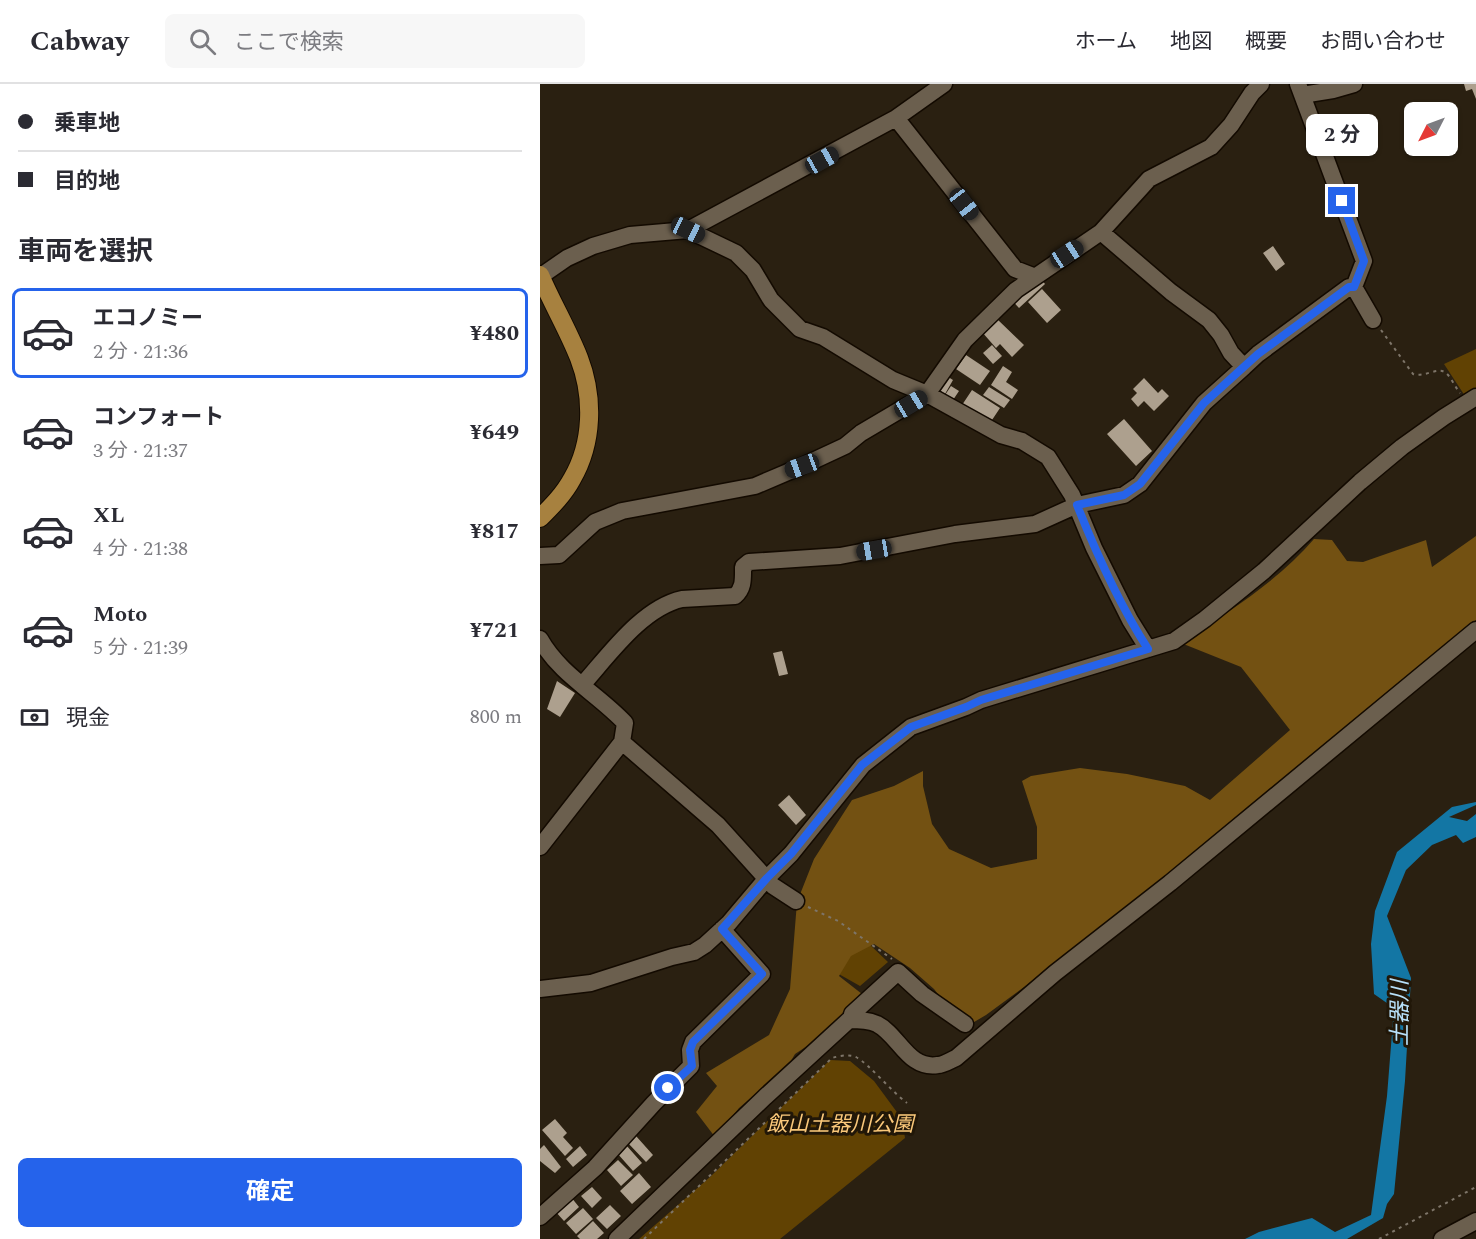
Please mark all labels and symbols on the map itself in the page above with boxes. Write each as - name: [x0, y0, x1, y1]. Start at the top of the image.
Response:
- north arrow: [1404, 102, 1458, 156]
- callout: 2 分: [1306, 114, 1378, 156]
- car: [802, 143, 842, 177]
- car: [946, 184, 982, 224]
- route end: [1328, 187, 1355, 214]
- car: [668, 214, 708, 246]
- car: [1047, 237, 1087, 271]
- car: [891, 387, 931, 421]
- car: [782, 451, 822, 481]
- car: [855, 538, 893, 562]
- water label: 土器川: [1384, 978, 1417, 1046]
- route start: [654, 1074, 681, 1101]
- park label: 飯山土器川公園: [767, 1109, 916, 1141]

